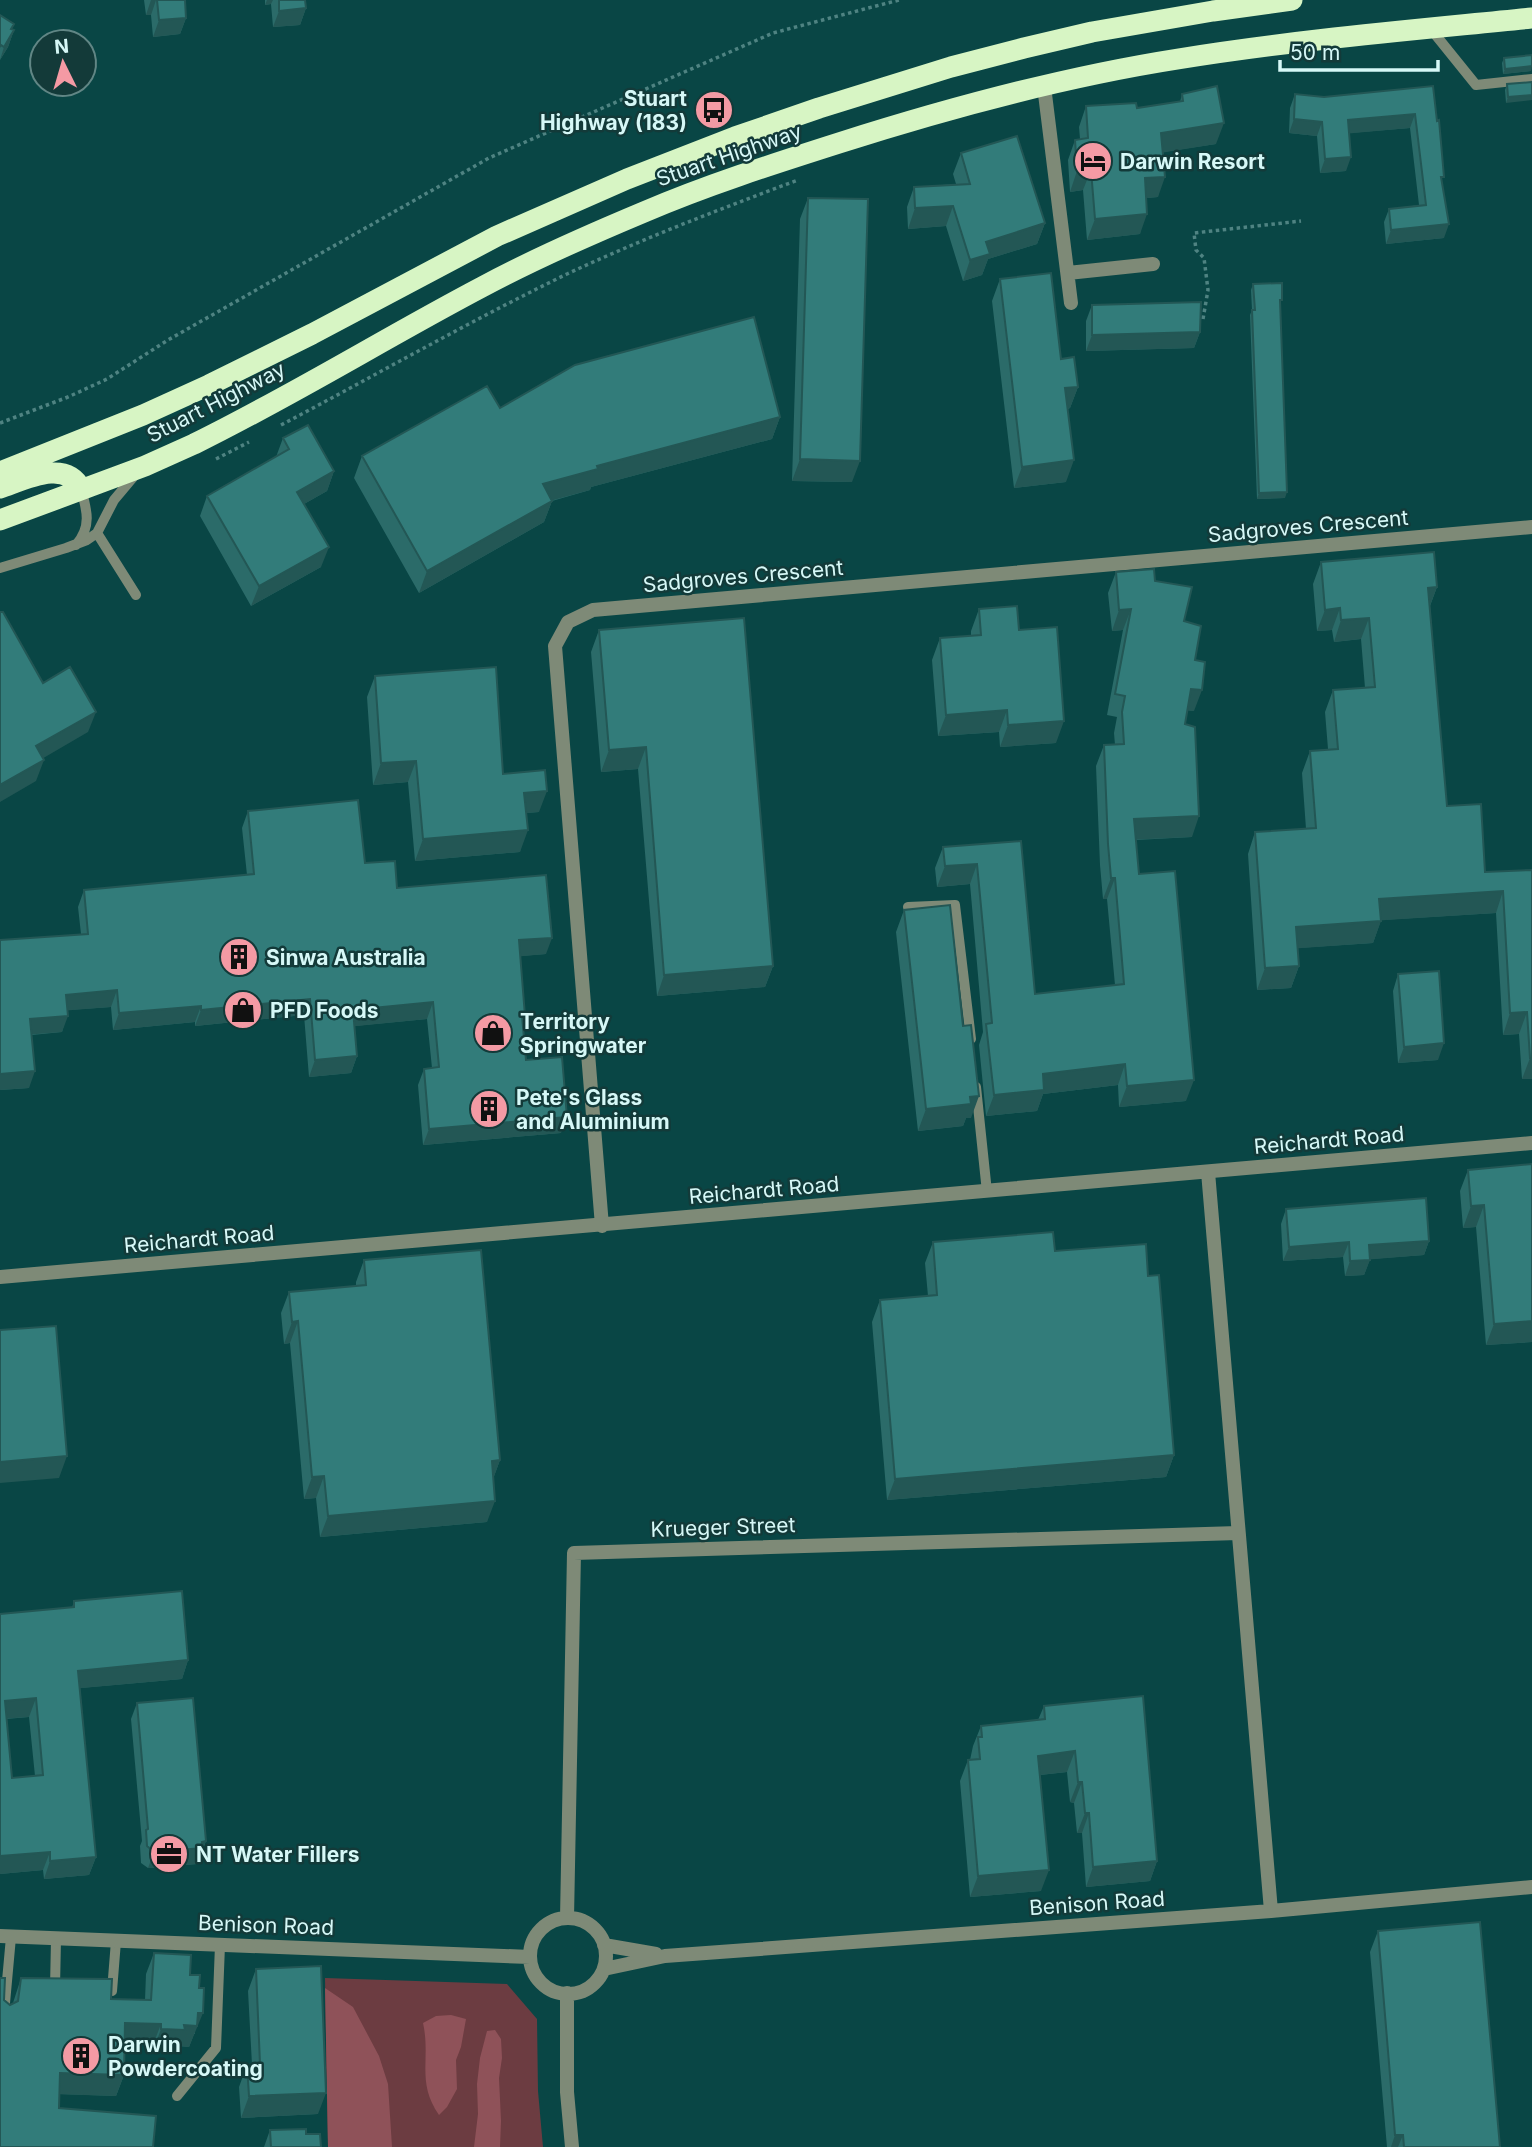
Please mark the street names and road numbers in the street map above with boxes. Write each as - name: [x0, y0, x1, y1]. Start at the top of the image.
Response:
- street label: Stuart Highway: [653, 118, 805, 192]
- street label: Stuart Highway: [143, 356, 290, 448]
- street label: Sadgroves Crescent: [1207, 505, 1409, 547]
- street label: Sadgroves Crescent: [642, 555, 844, 597]
- street label: Reichardt Road: [1253, 1121, 1405, 1159]
- street label: Reichardt Road: [688, 1171, 840, 1209]
- street label: Reichardt Road: [123, 1220, 275, 1258]
- street label: Krueger Street: [650, 1512, 796, 1542]
- street label: Benison Road: [1028, 1886, 1166, 1920]
- street label: Benison Road: [198, 1910, 334, 1940]

